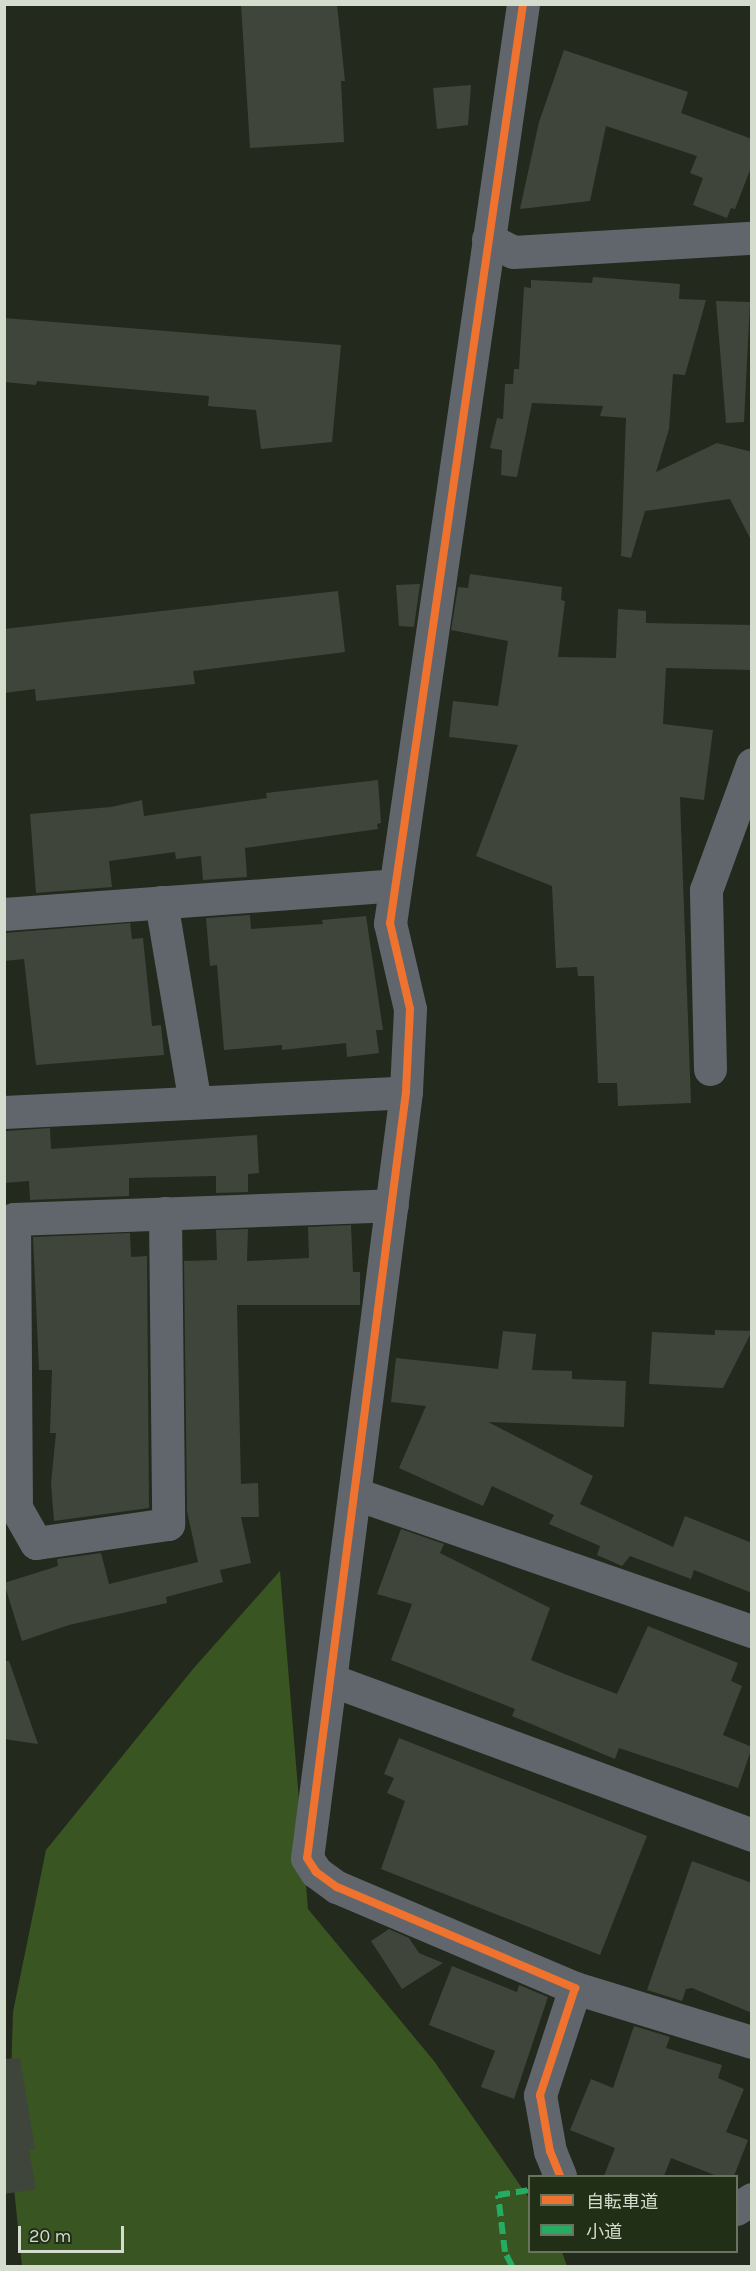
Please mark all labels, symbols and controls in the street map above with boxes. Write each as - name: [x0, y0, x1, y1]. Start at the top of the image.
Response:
- legend: [528, 2175, 738, 2253]
- text: 自転車道: [586, 2191, 658, 2213]
- scale bar: [21, 2214, 128, 2252]
- text: 小道: [586, 2221, 622, 2243]
- text: 20 m: [29, 2225, 71, 2247]

